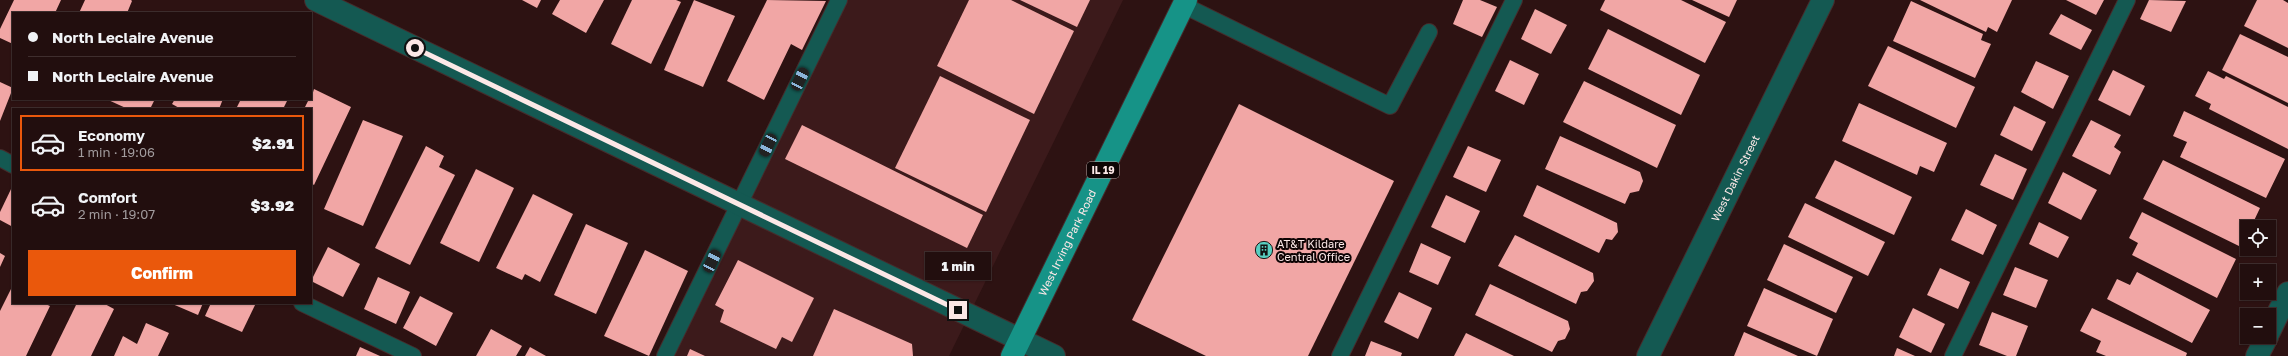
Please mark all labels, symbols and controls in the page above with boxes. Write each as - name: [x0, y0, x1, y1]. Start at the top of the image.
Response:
- text: North Leclaire Avenue: [52, 28, 214, 46]
- route start: [406, 39, 424, 57]
- car: [789, 66, 811, 92]
- text: North Leclaire Avenue: [52, 67, 214, 85]
- icon: car: [30, 125, 66, 161]
- text: Economy: [78, 126, 145, 144]
- car: [757, 132, 779, 158]
- street label: West Dakin Street: [1708, 133, 1762, 223]
- text: $2.91: [252, 134, 294, 152]
- text: 1 min · 19:06: [78, 144, 155, 160]
- road number: IL 19: [1087, 162, 1119, 178]
- icon: car: [30, 187, 66, 223]
- street label: West Irving Park Road: [1035, 187, 1098, 298]
- text: Comfort: [78, 188, 137, 206]
- text: $3.92: [250, 196, 294, 214]
- text: 2 min · 19:07: [78, 206, 155, 222]
- map controls: [2240, 220, 2276, 344]
- button: locate: [2240, 220, 2276, 256]
- place label: AT&T Kildare Central Office: [1277, 237, 1350, 263]
- building icon: AT&T Kildare Central Office: [1254, 240, 1274, 260]
- car: [701, 248, 723, 274]
- button: Confirm: [28, 250, 296, 296]
- callout: 1 min: [925, 252, 991, 280]
- text: 1 min: [941, 258, 975, 274]
- button: +: [2240, 264, 2276, 300]
- route end: [949, 301, 967, 319]
- button: −: [2240, 308, 2276, 344]

